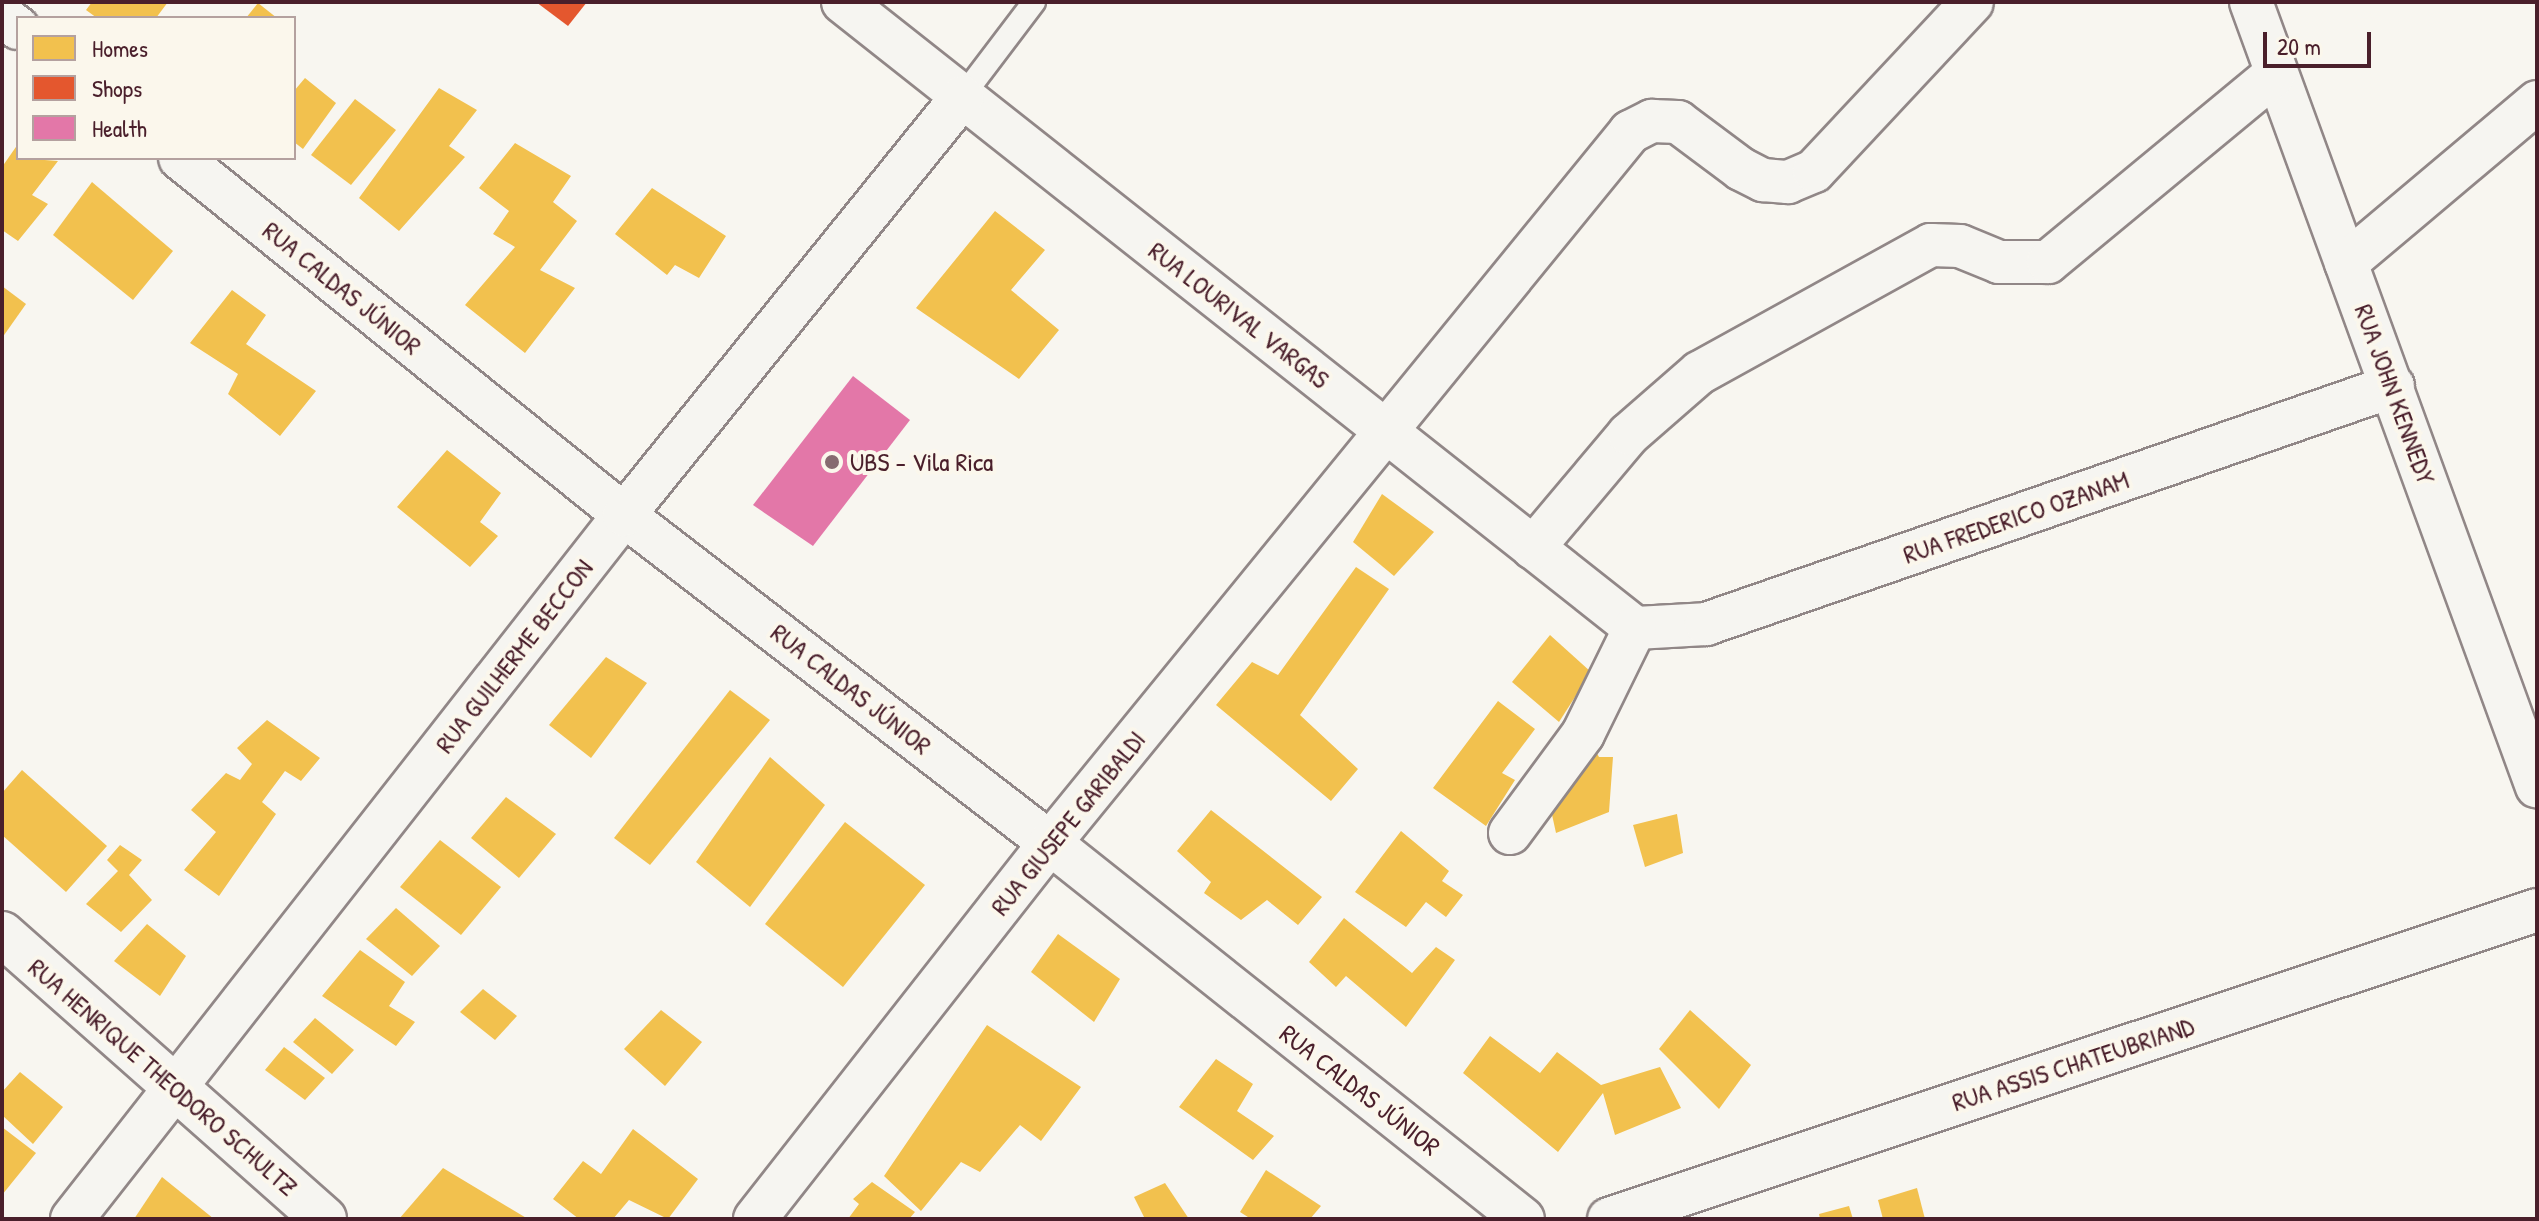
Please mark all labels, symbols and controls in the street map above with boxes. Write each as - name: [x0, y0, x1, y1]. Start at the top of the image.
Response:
- legend: [16, 16, 296, 160]
- scale bar: [2267, 16, 2375, 66]
- text: 20 m: [2277, 30, 2321, 62]
- text: Homes: [92, 32, 148, 64]
- text: Shops: [92, 72, 142, 104]
- text: Health: [92, 112, 147, 144]
- street label: RUA CALDAS JÚNIOR: [257, 215, 427, 361]
- street label: RUA LOURIVAL VARGAS: [1143, 235, 1335, 395]
- street label: RUA JOHN KENNEDY: [2348, 300, 2442, 488]
- place label: UBS - Vila Rica: [850, 446, 993, 478]
- marker: UBS - Vila Rica: [821, 451, 843, 473]
- street label: RUA FREDERICO OZANAM: [1899, 464, 2133, 570]
- street label: RUA GUILHERME BECCON: [429, 553, 599, 759]
- street label: RUA CALDAS JÚNIOR: [765, 617, 937, 761]
- street label: RUA GIUSEPE GARIBALDI: [984, 725, 1152, 921]
- street label: RUA HENRIQUE THEODORO SCHULTZ: [22, 952, 304, 1202]
- street label: RUA ASSIS CHATEUBRIAND: [1948, 1010, 2198, 1118]
- street label: RUA CALDAS JÚNIOR: [1274, 1018, 1446, 1162]

